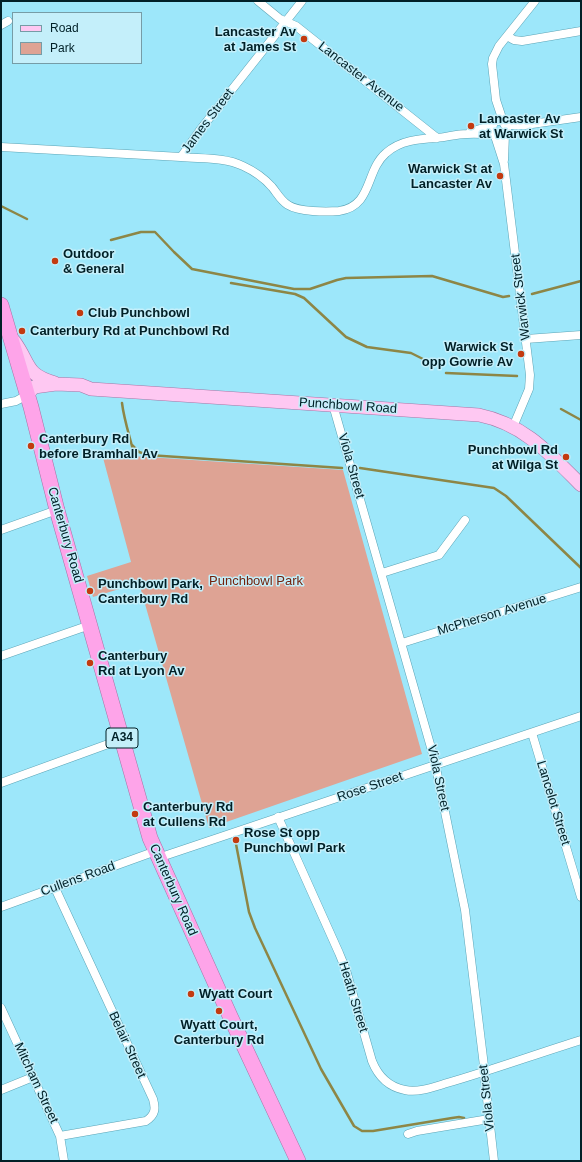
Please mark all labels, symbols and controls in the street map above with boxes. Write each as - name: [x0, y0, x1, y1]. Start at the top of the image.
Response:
- legend: [12, 12, 142, 64]
- text: Road: [50, 21, 79, 35]
- place label: Lancaster Av at James St: [215, 24, 296, 55]
- marker: Lancaster Av at James St: [299, 34, 309, 44]
- street label: Lancaster Avenue: [315, 39, 407, 115]
- text: Park: [50, 41, 75, 55]
- street label: James Street: [179, 86, 237, 156]
- place label: Lancaster Av at Warwick St: [479, 111, 563, 142]
- marker: Lancaster Av at Warwick St: [466, 121, 476, 131]
- place label: Warwick St at Lancaster Av: [408, 161, 492, 192]
- marker: Warwick St at Lancaster Av: [495, 171, 505, 181]
- place label: Outdoor & General: [63, 246, 124, 277]
- street label: Warwick Street: [508, 253, 534, 341]
- marker: Outdoor & General: [50, 256, 60, 266]
- place label: Club Punchbowl: [88, 305, 190, 321]
- marker: Club Punchbowl: [75, 308, 85, 318]
- place label: Canterbury Rd at Punchbowl Rd: [30, 323, 229, 339]
- marker: Canterbury Rd at Punchbowl Rd: [17, 326, 27, 336]
- place label: Warwick St opp Gowrie Av: [422, 339, 513, 370]
- marker: Warwick St opp Gowrie Av: [516, 349, 526, 359]
- street label: Punchbowl Road: [298, 395, 398, 417]
- place label: Canterbury Rd before Bramhall Av: [39, 431, 158, 462]
- street label: Viola Street: [334, 432, 368, 500]
- marker: Canterbury Rd before Bramhall Av: [26, 441, 36, 451]
- place label: Punchbowl Rd at Wilga St: [468, 442, 558, 473]
- marker: Punchbowl Rd at Wilga St: [561, 452, 571, 462]
- street label: Canterbury Road: [44, 485, 86, 585]
- park label: Punchbowl Park: [209, 573, 303, 589]
- place label: Punchbowl Park, Canterbury Rd: [98, 576, 203, 607]
- marker: Punchbowl Park, Canterbury Rd: [85, 586, 95, 596]
- street label: McPherson Avenue: [436, 591, 548, 639]
- place label: Canterbury Rd at Lyon Av: [98, 648, 184, 679]
- marker: Canterbury Rd at Lyon Av: [85, 658, 95, 668]
- road number: A34: [106, 728, 138, 748]
- street label: Viola Street: [423, 744, 453, 812]
- street label: Lancelot Street: [533, 759, 573, 847]
- street label: Rose Street: [335, 768, 405, 806]
- place label: Canterbury Rd at Cullens Rd: [143, 799, 233, 830]
- marker: Canterbury Rd at Cullens Rd: [130, 809, 140, 819]
- place label: Rose St opp Punchbowl Park: [244, 825, 345, 856]
- marker: Rose St opp Punchbowl Park: [231, 835, 241, 845]
- street label: Canterbury Road: [146, 842, 200, 938]
- street label: Cullens Road: [39, 858, 117, 900]
- street label: Heath Street: [335, 960, 371, 1034]
- place label: Wyatt Court: [199, 986, 272, 1002]
- marker: Wyatt Court: [186, 989, 196, 999]
- marker: Wyatt Court, Canterbury Rd: [214, 1006, 224, 1016]
- street label: Belair Street: [105, 1009, 149, 1081]
- place label: Wyatt Court, Canterbury Rd: [174, 1017, 264, 1048]
- street label: Mitcham Street: [10, 1040, 62, 1126]
- street label: Viola Street: [476, 1064, 498, 1132]

